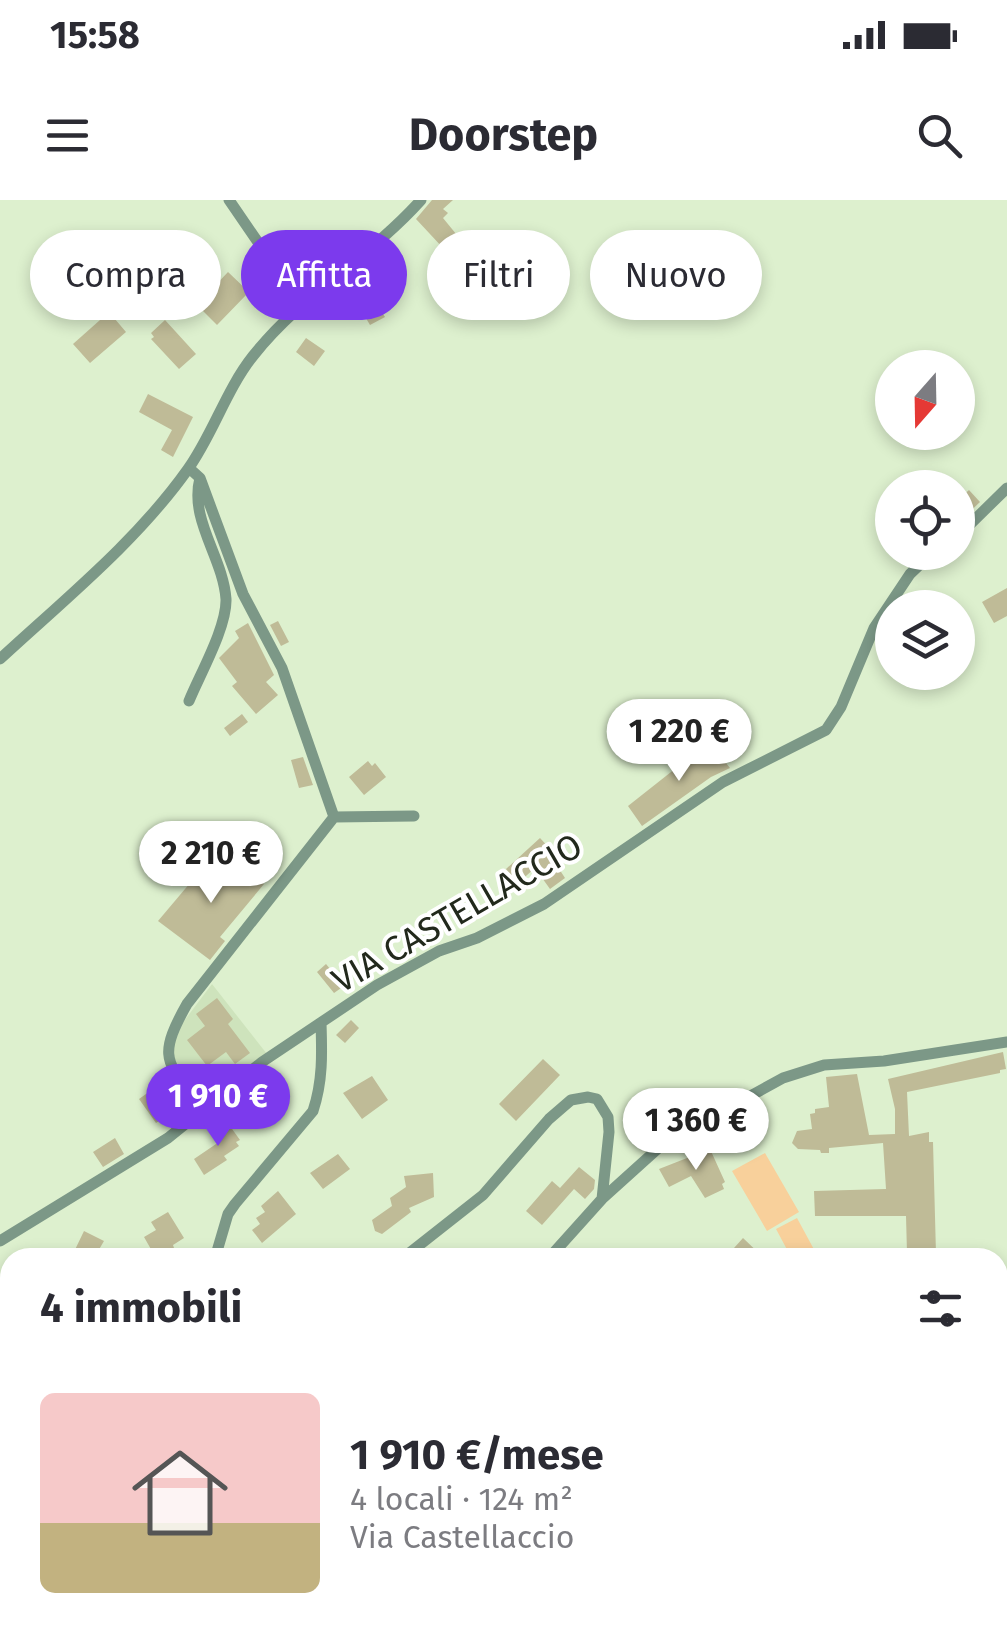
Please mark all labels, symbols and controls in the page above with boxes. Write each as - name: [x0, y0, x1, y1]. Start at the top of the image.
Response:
- text: 15:58: [50, 12, 140, 58]
- icon: menu: [40, 108, 95, 163]
- text: Doorstep: [409, 108, 598, 162]
- icon: search: [912, 108, 967, 163]
- chip: Compra: [30, 230, 221, 320]
- chip: Affitta: [241, 230, 407, 320]
- chip: Filtri: [427, 230, 570, 320]
- chip: Nuovo: [590, 230, 762, 320]
- north arrow: [875, 350, 975, 450]
- map controls: [875, 350, 975, 690]
- button: locate: [875, 470, 975, 570]
- button: layers: [875, 590, 975, 690]
- pin: 1 220 €: [587, 699, 771, 784]
- text: 1 220 €: [629, 712, 729, 750]
- pin: 2 210 €: [119, 821, 303, 906]
- street label: VIA CASTELLACCIO: [325, 824, 589, 1002]
- text: 2 210 €: [161, 834, 261, 872]
- pin: 1 910 €: [126, 1064, 310, 1149]
- text: 1 910 €: [168, 1077, 268, 1115]
- pin: 1 360 €: [604, 1088, 788, 1173]
- text: 1 360 €: [645, 1101, 747, 1139]
- icon: filters: [913, 1281, 968, 1336]
- text: 4 immobili: [40, 1283, 242, 1333]
- text: 1 910 €/mese: [350, 1430, 604, 1480]
- icon: home: [120, 1433, 240, 1553]
- text: 4 locali · 124 m²: [350, 1480, 573, 1518]
- text: Via Castellaccio: [350, 1518, 575, 1556]

